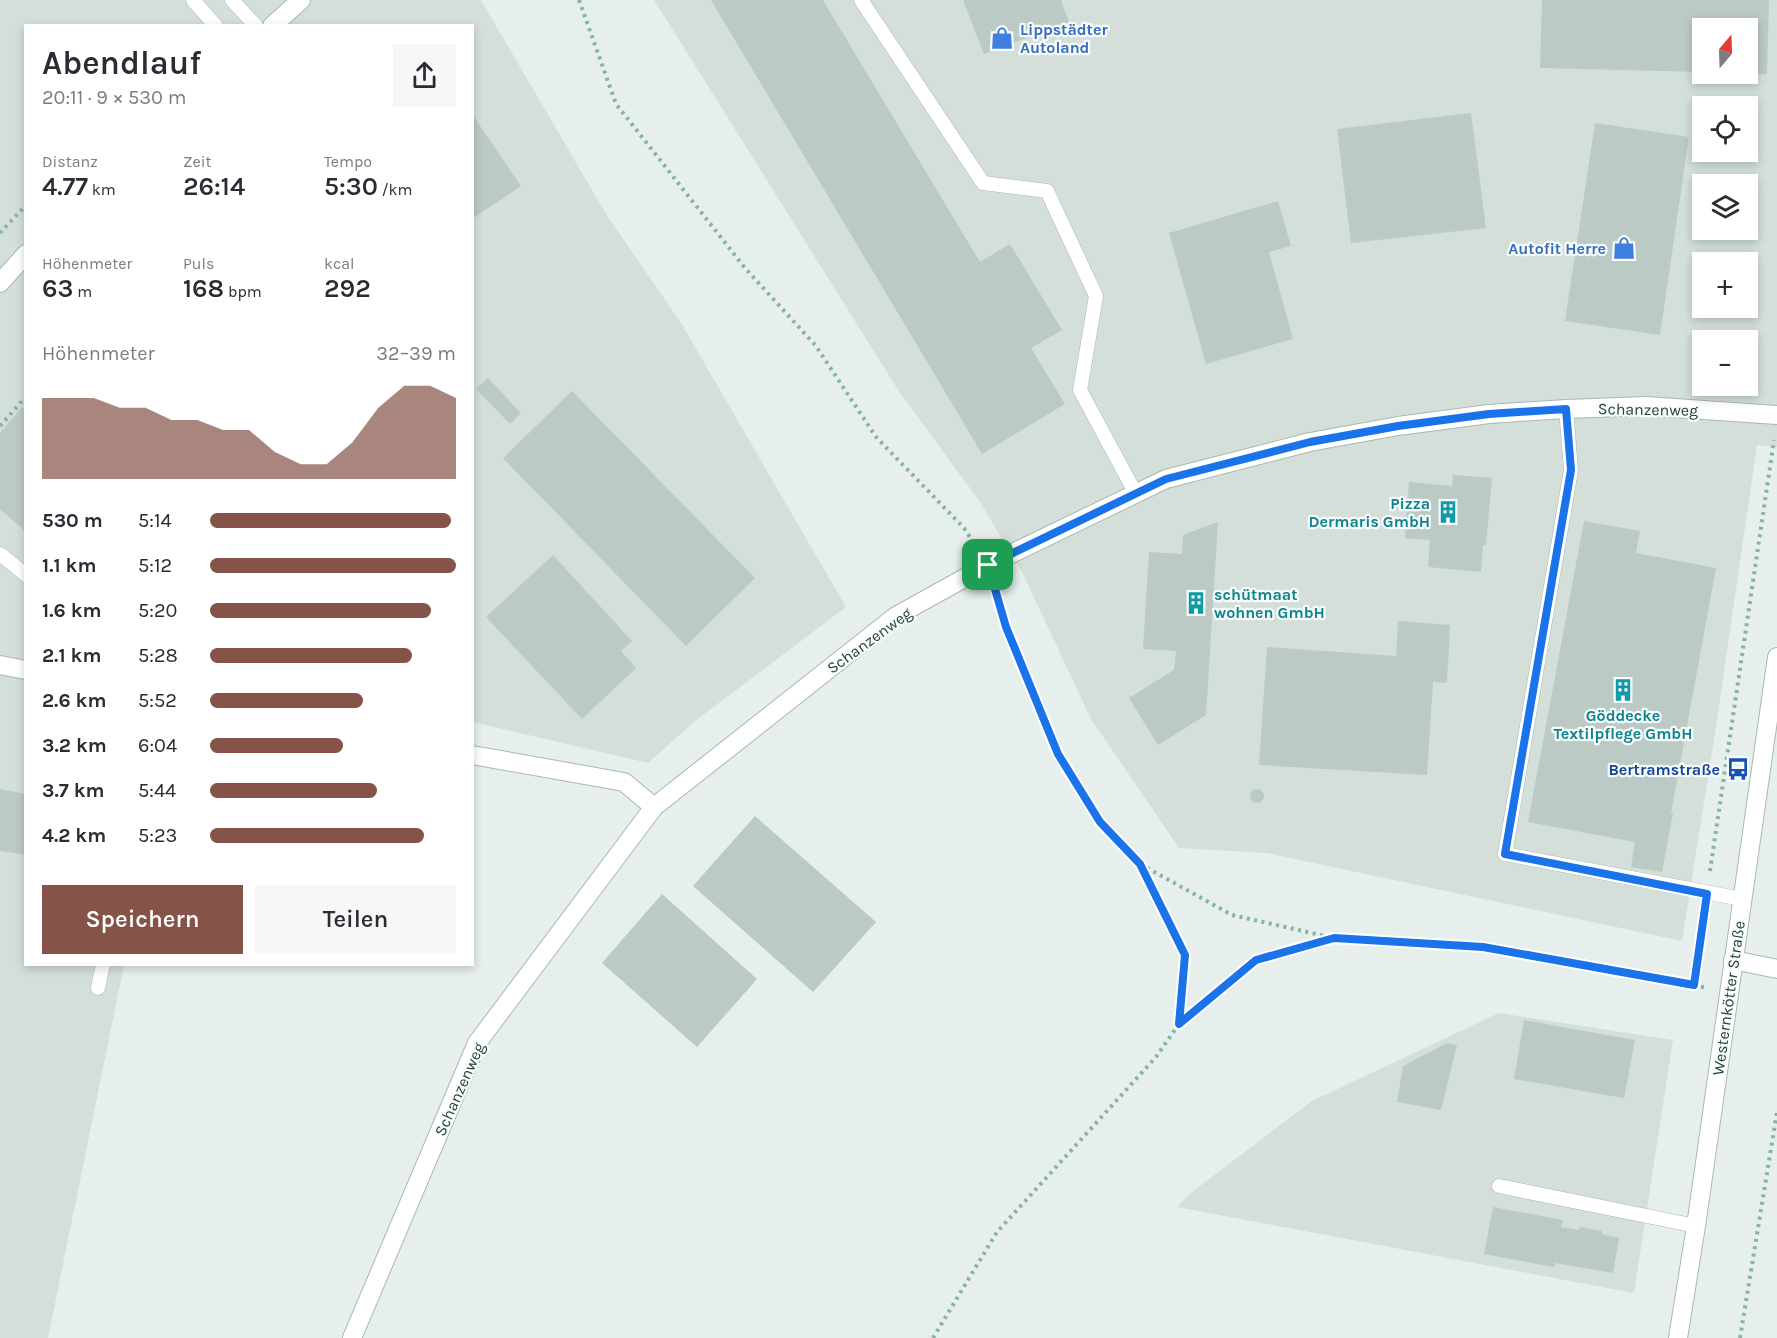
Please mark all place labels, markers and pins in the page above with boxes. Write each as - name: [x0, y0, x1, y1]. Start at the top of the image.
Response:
- place label: Lippstädter Autoland: [1020, 20, 1108, 57]
- shop icon: Lippstädter Autoland: [989, 25, 1015, 51]
- shop icon: Autofit Herre: [1611, 235, 1637, 261]
- place label: Autofit Herre: [1508, 239, 1606, 258]
- place label: Pizza Dermaris GmbH: [1309, 494, 1430, 531]
- building icon: Pizza Dermaris GmbH: [1435, 499, 1461, 525]
- pin: [962, 539, 1013, 590]
- place label: schütmaat wohnen GmbH: [1214, 585, 1325, 622]
- building icon: schütmaat wohnen GmbH: [1183, 590, 1209, 616]
- building icon: Göddecke Textilpflege GmbH: [1610, 677, 1636, 703]
- place label: Göddecke Textilpflege GmbH: [1554, 706, 1692, 743]
- bus stop icon: Bertramstraße: [1725, 756, 1751, 782]
- place label: Bertramstraße: [1608, 760, 1720, 779]

